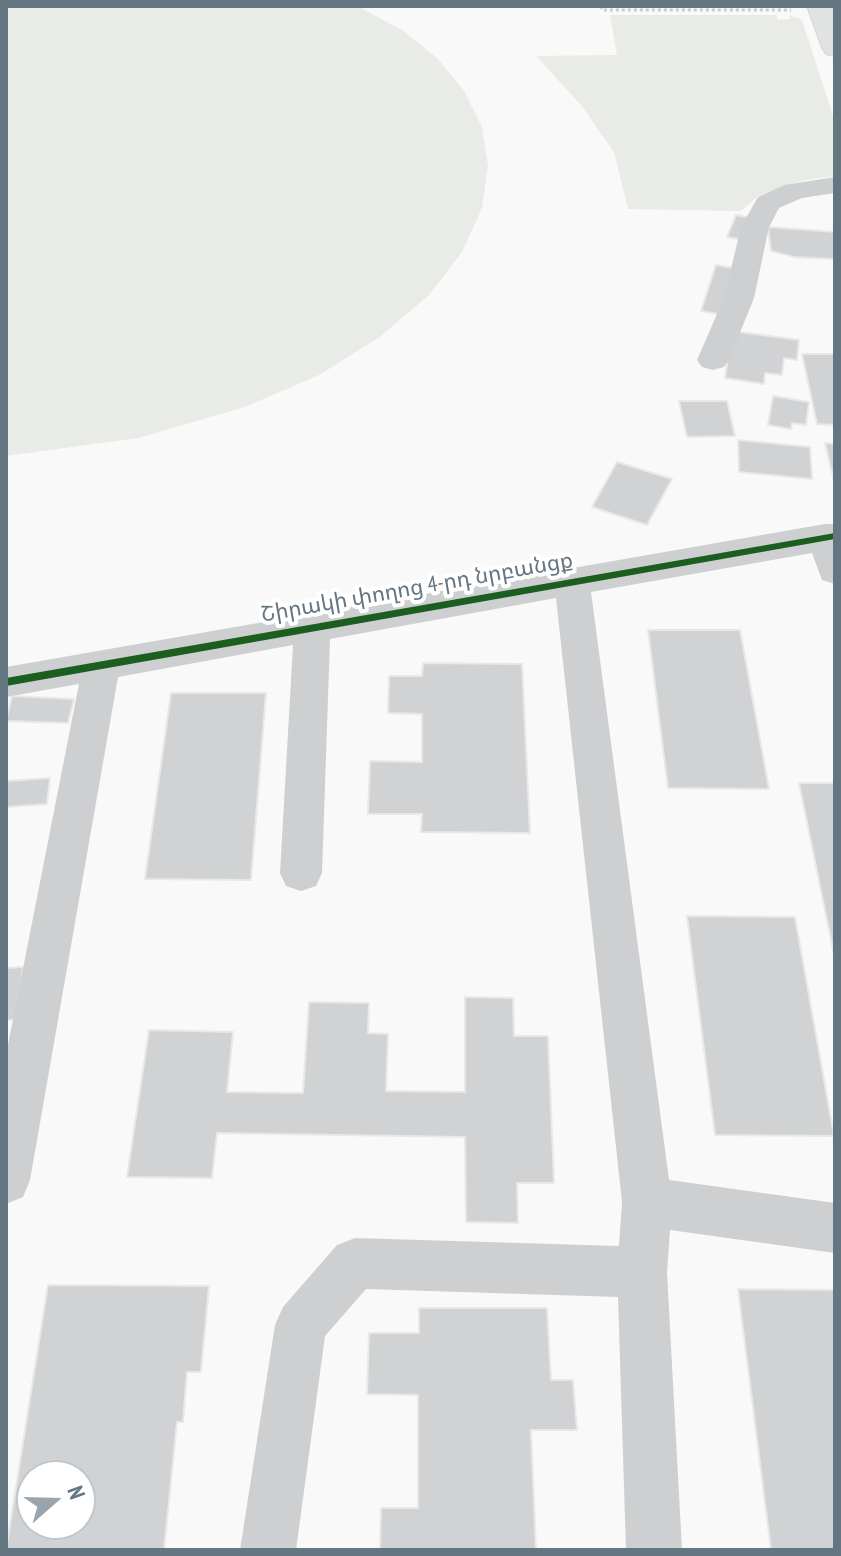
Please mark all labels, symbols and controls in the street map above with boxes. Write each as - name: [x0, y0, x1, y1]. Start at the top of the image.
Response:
- street label: Շիրակի փողոց 4-րդ նրբանցք: [259, 548, 575, 628]
- north arrow: [16, 1460, 96, 1540]
- text: N: [61, 1482, 92, 1503]

